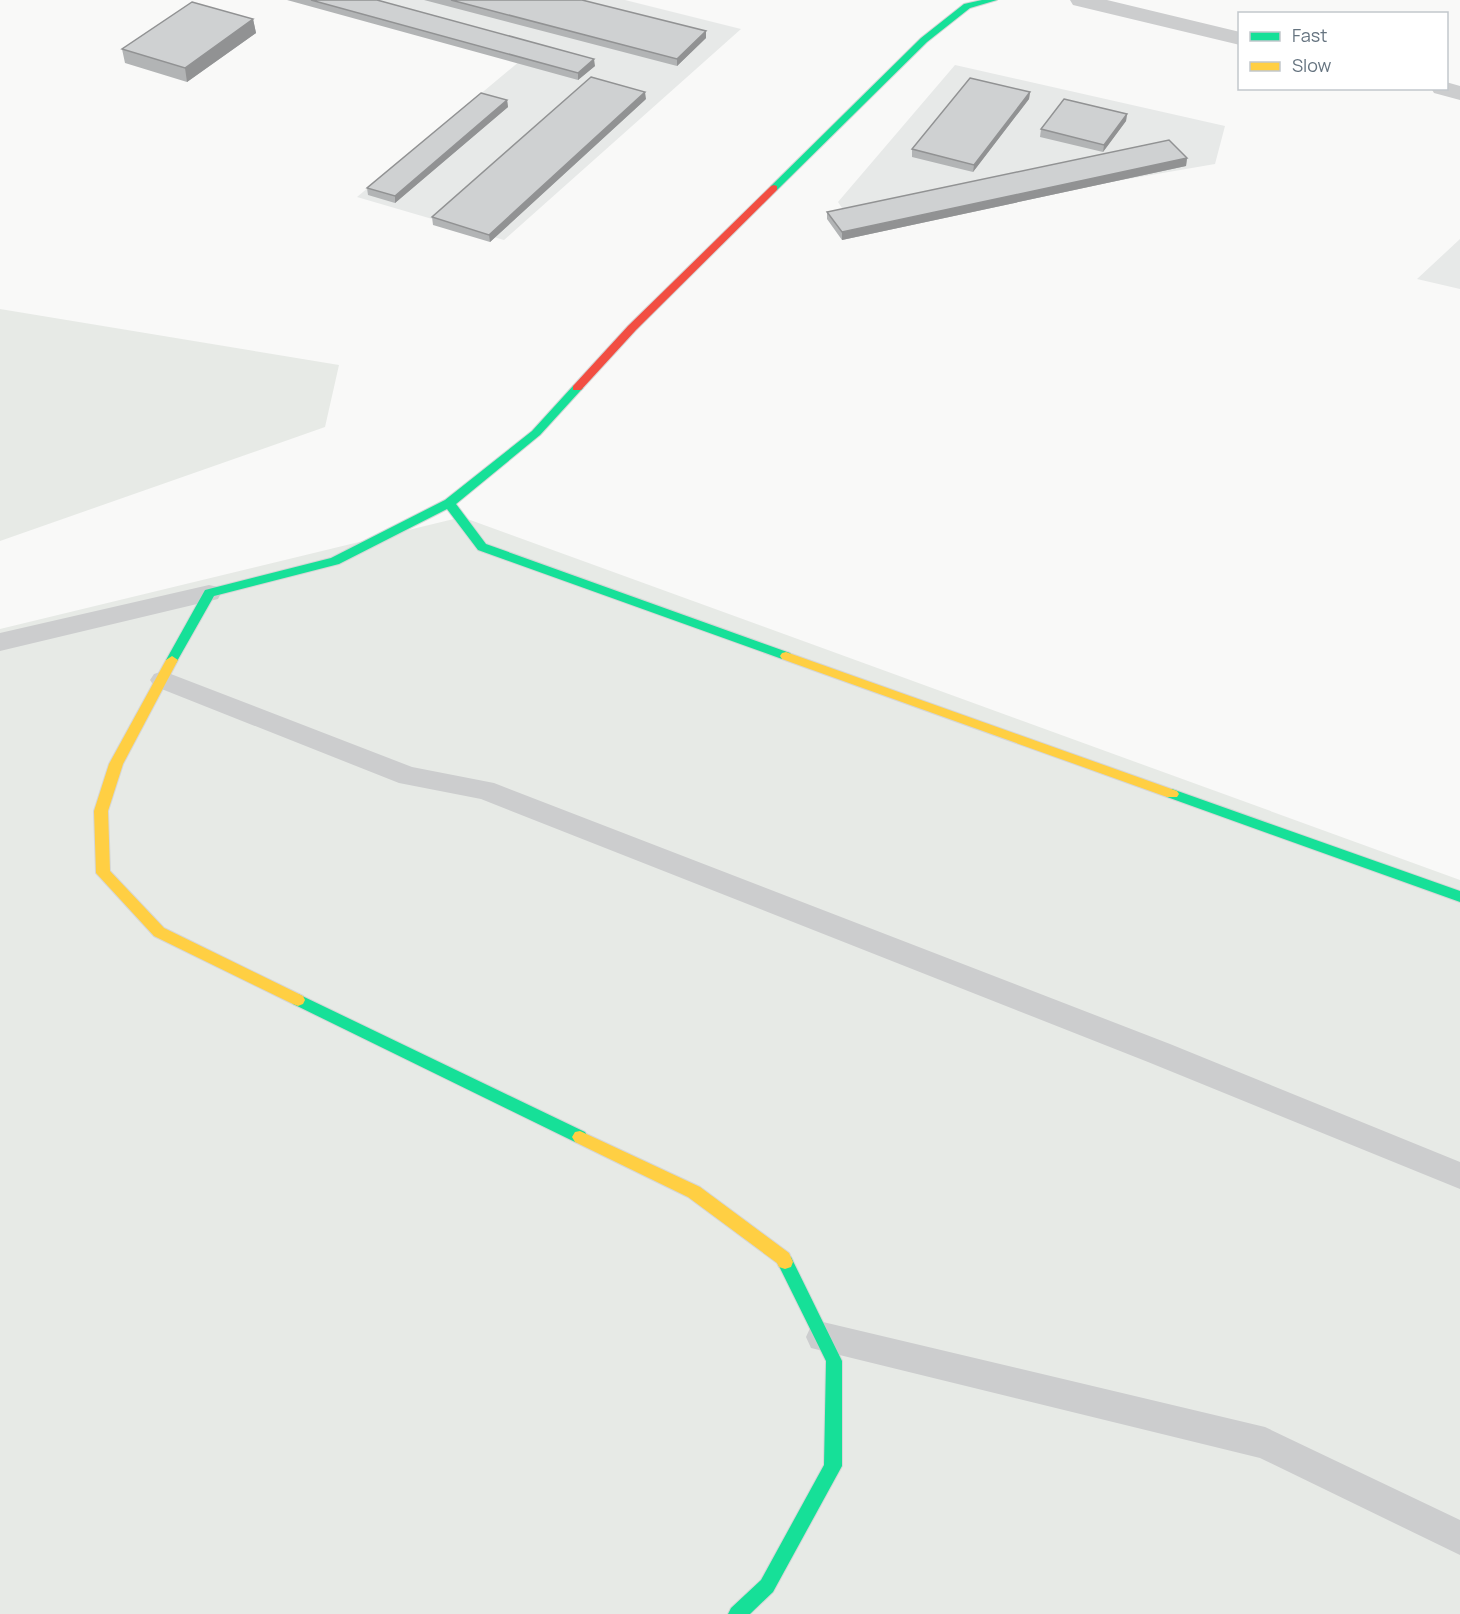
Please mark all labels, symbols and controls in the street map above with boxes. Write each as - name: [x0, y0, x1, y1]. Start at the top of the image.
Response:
- legend: [1238, 12, 1448, 90]
- text: Fast: [1292, 23, 1327, 47]
- text: Slow: [1292, 53, 1332, 77]

